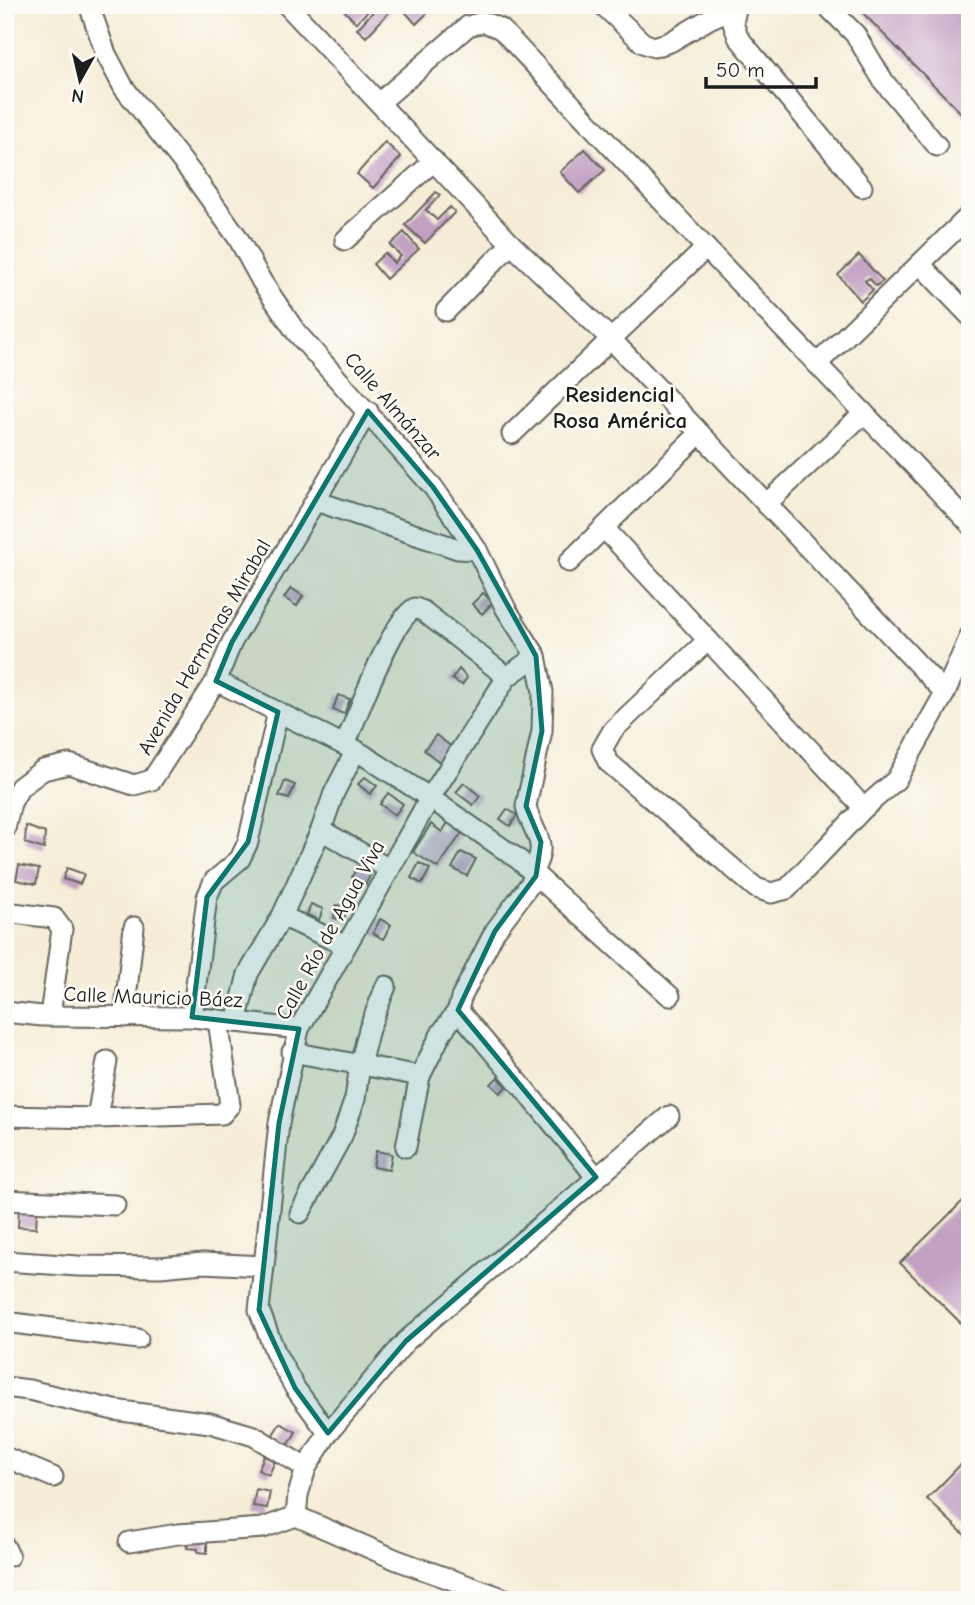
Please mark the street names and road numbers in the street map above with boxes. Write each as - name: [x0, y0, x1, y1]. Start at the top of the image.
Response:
- street label: Calle Almánzar: [340, 347, 447, 465]
- street label: Avenida Hermanas Mirabal: [132, 535, 276, 759]
- street label: Calle Río de Agua Viva: [271, 836, 389, 1024]
- street label: Calle Mauricio Báez: [63, 982, 243, 1012]

